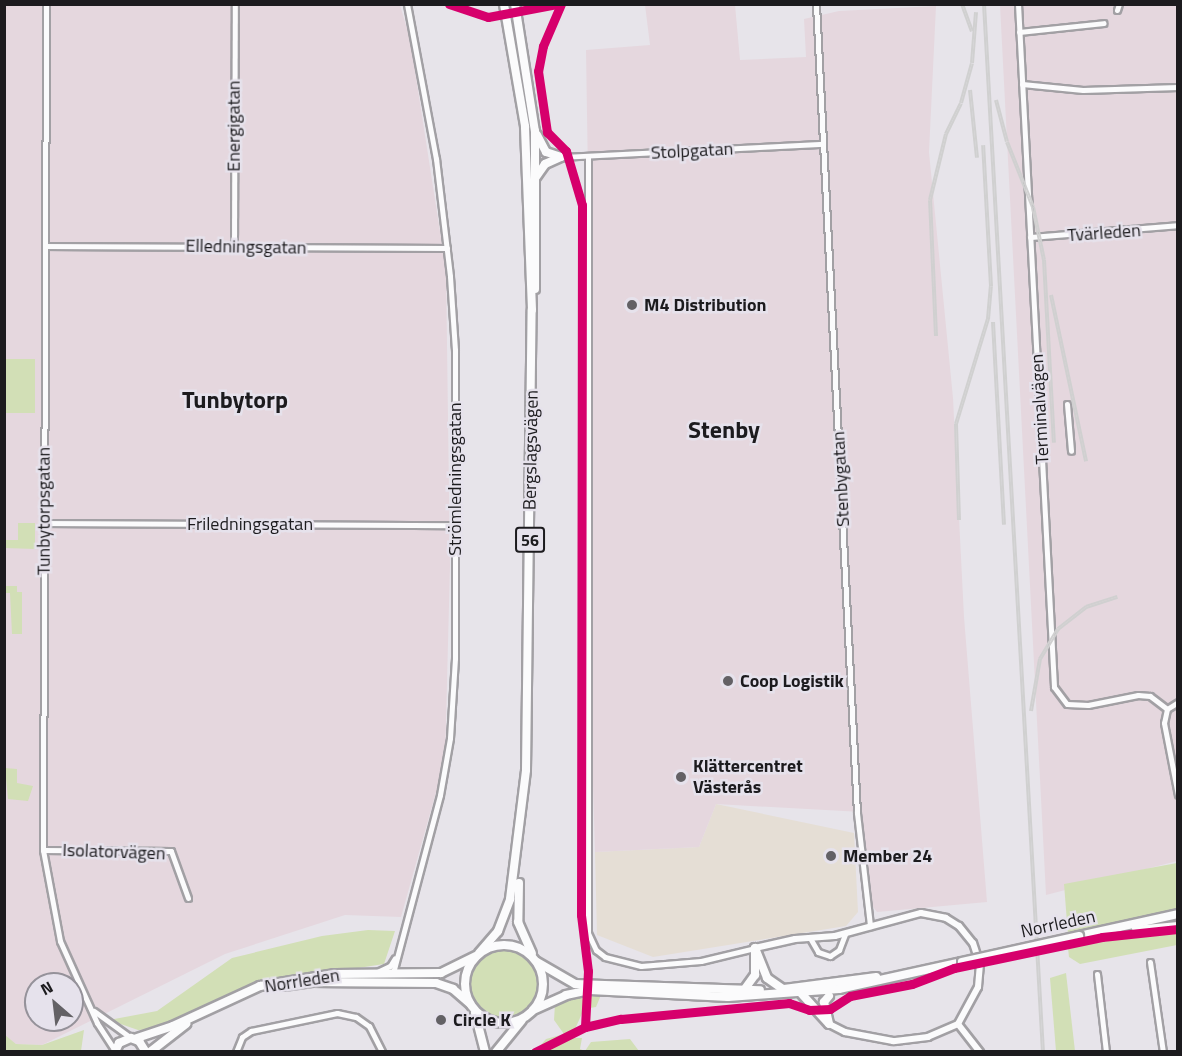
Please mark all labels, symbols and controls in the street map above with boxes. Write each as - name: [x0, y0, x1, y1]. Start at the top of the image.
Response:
- street label: Energigatan: [223, 80, 245, 172]
- street label: Stolpgatan: [650, 138, 734, 164]
- street label: Tvärleden: [1067, 220, 1141, 246]
- street label: Elledningsgatan: [185, 235, 307, 259]
- place label: M4 Distribution: [644, 294, 766, 316]
- marker: M4 Distribution: [625, 298, 639, 312]
- street label: Terminalvägen: [1026, 353, 1054, 465]
- district label: Tunbytorp: [182, 386, 288, 414]
- street label: Bergslagsvägen: [519, 390, 543, 510]
- street label: Strömledningsgatan: [444, 402, 466, 556]
- district label: Stenby: [688, 416, 760, 444]
- street label: Stenbygatan: [828, 431, 854, 527]
- street label: Tunbytorpsgatan: [33, 447, 55, 575]
- street label: Friledningsgatan: [187, 513, 313, 535]
- road number: 56: [515, 527, 545, 553]
- place label: Coop Logistik: [740, 670, 844, 692]
- marker: Coop Logistik: [721, 674, 735, 688]
- place label: Klättercentret Västerås: [693, 756, 803, 798]
- marker: Klättercentret Västerås: [674, 770, 688, 784]
- street label: Isolatorvägen: [62, 839, 166, 865]
- place label: Member 24: [843, 845, 932, 867]
- marker: Member 24: [824, 849, 838, 863]
- street label: Norrleden: [1019, 906, 1097, 942]
- street label: Norrleden: [263, 964, 341, 998]
- north arrow: [24, 972, 84, 1032]
- text: N: [36, 975, 57, 1001]
- place label: Circle K: [453, 1009, 511, 1031]
- marker: Circle K: [434, 1013, 448, 1027]

